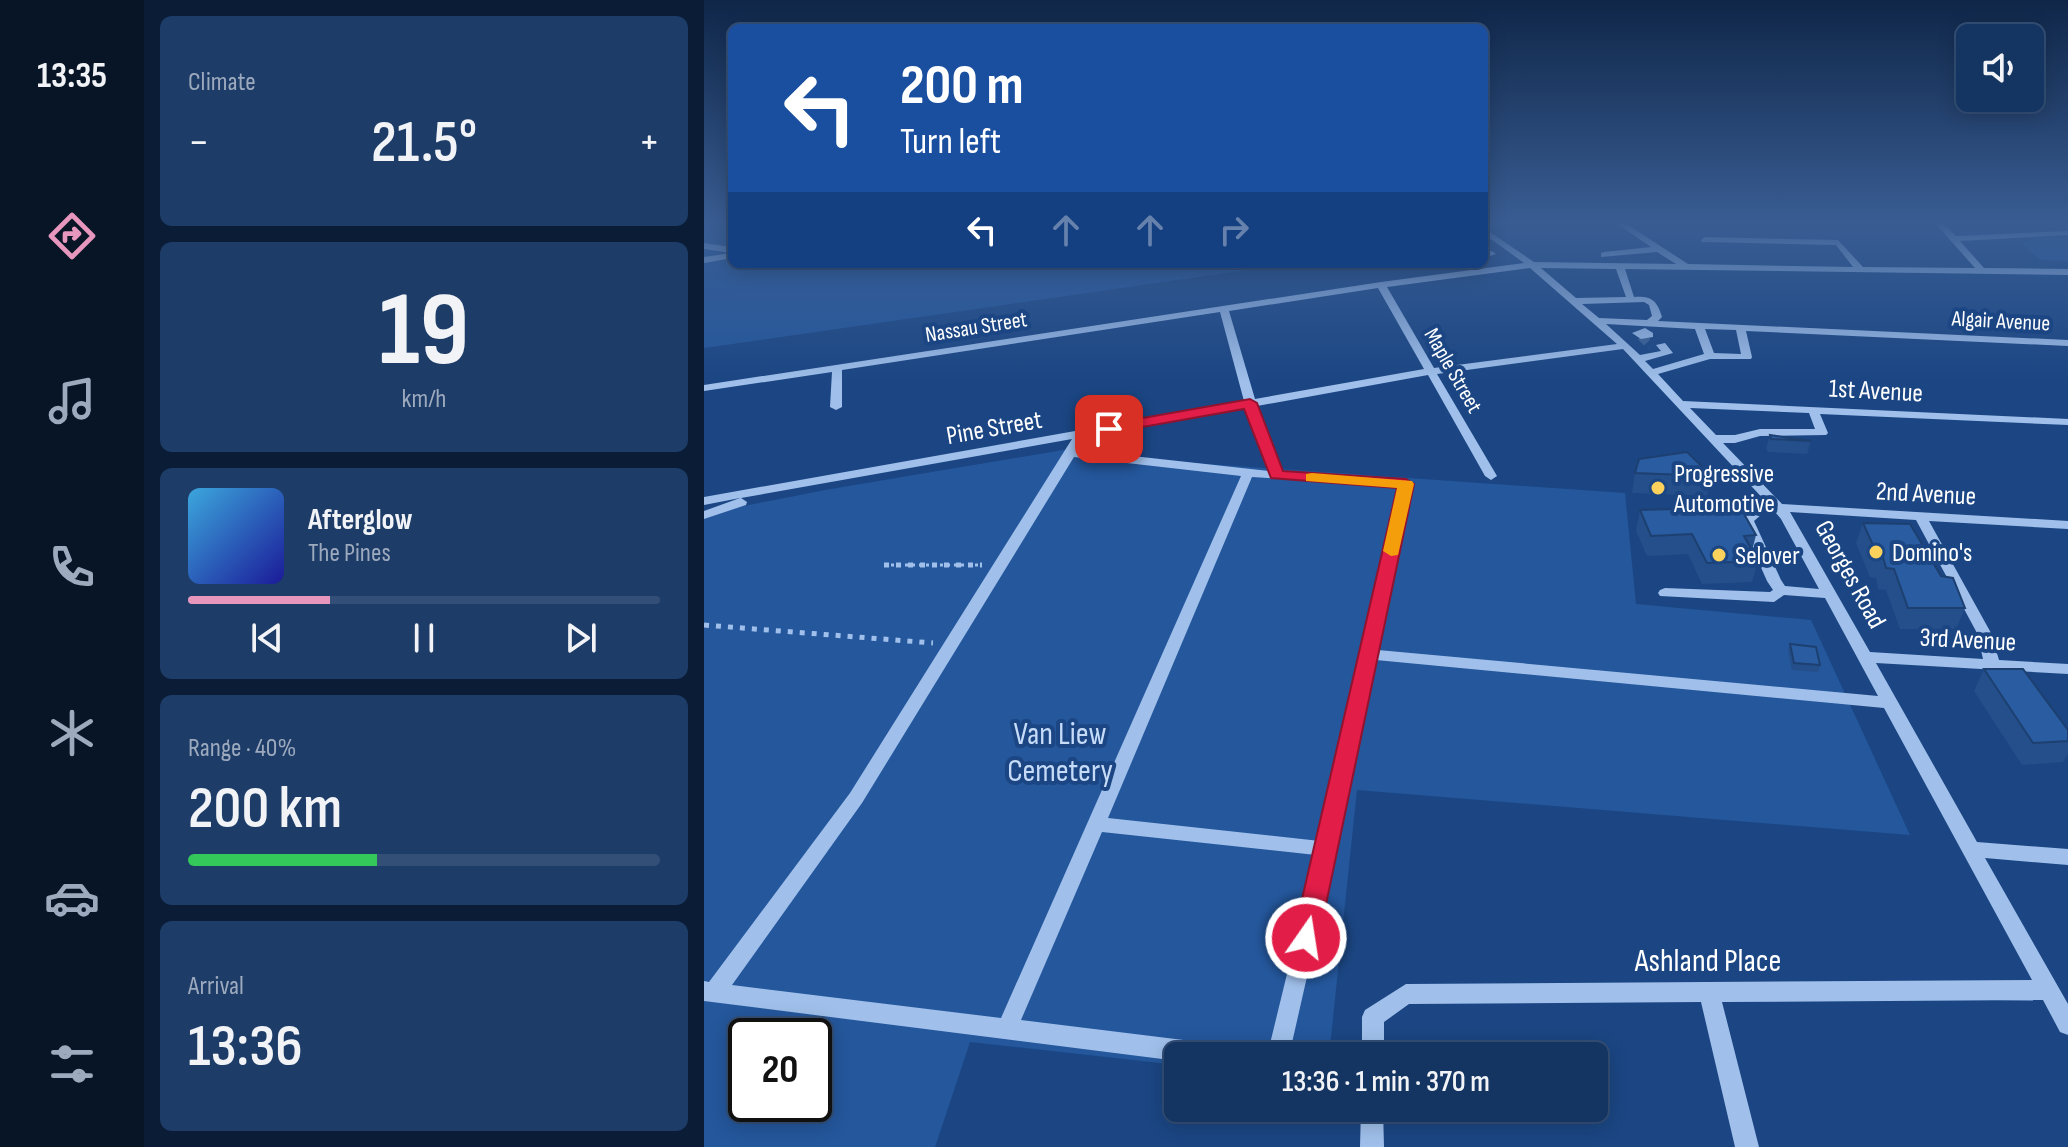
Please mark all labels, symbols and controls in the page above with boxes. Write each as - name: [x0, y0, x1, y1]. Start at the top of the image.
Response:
- map controls: [1956, 24, 2044, 112]
- button: sound: [1956, 24, 2044, 112]
- text: 200 m: [900, 53, 1024, 120]
- text: 13:35: [37, 55, 107, 98]
- icon: left: [768, 56, 872, 160]
- text: Climate: [188, 67, 256, 98]
- text: 21.5°: [371, 107, 477, 179]
- text: −: [188, 116, 210, 169]
- text: +: [638, 116, 660, 169]
- text: Turn left: [900, 121, 1001, 164]
- icon: directions: [44, 208, 100, 264]
- icon: left: [960, 208, 1004, 252]
- icon: ahead: [1044, 208, 1088, 252]
- icon: ahead: [1128, 208, 1172, 252]
- icon: right: [1212, 208, 1256, 252]
- text: 19: [379, 269, 469, 394]
- street label: Algair Avenue: [1950, 305, 2051, 338]
- street label: Nassau Street: [923, 306, 1029, 349]
- street label: Maple Street: [1418, 324, 1488, 418]
- icon: music: [44, 373, 100, 429]
- street label: 1st Avenue: [1828, 374, 1924, 409]
- text: km/h: [402, 384, 446, 415]
- pin: [1075, 395, 1143, 463]
- street label: Pine Street: [944, 405, 1044, 452]
- icon: arrive: [1087, 407, 1131, 451]
- place label: Progressive Automotive: [1673, 459, 1775, 520]
- street label: 2nd Avenue: [1875, 476, 1977, 513]
- marker: Progressive Automotive: [1649, 479, 1667, 497]
- text: Afterglow: [308, 502, 413, 538]
- street label: Georges Road: [1807, 515, 1892, 634]
- text: The Pines: [308, 538, 391, 569]
- place label: Domino's: [1892, 538, 1972, 569]
- icon: phone: [44, 539, 100, 595]
- place label: Selover: [1735, 541, 1800, 572]
- marker: Domino's: [1867, 543, 1885, 561]
- marker: Selover: [1710, 546, 1728, 564]
- icon: previous: [245, 616, 289, 660]
- icon: pause: [402, 616, 446, 660]
- icon: next: [559, 616, 603, 660]
- street label: 3rd Avenue: [1919, 622, 2017, 659]
- icon: climate: [44, 705, 100, 761]
- park label: Van Liew Cemetery: [1007, 715, 1113, 791]
- text: Range · 40%: [188, 733, 296, 764]
- text: 200 km: [188, 773, 342, 845]
- icon: car: [44, 870, 100, 926]
- position arrow: [1264, 896, 1348, 980]
- street label: Ashland Place: [1634, 942, 1781, 981]
- text: Arrival: [188, 971, 244, 1002]
- text: 13:36: [188, 1011, 303, 1083]
- speed limit sign: 20: [728, 1018, 832, 1122]
- icon: filters: [44, 1036, 100, 1092]
- text: 13:36 · 1 min · 370 m: [1282, 1064, 1490, 1100]

